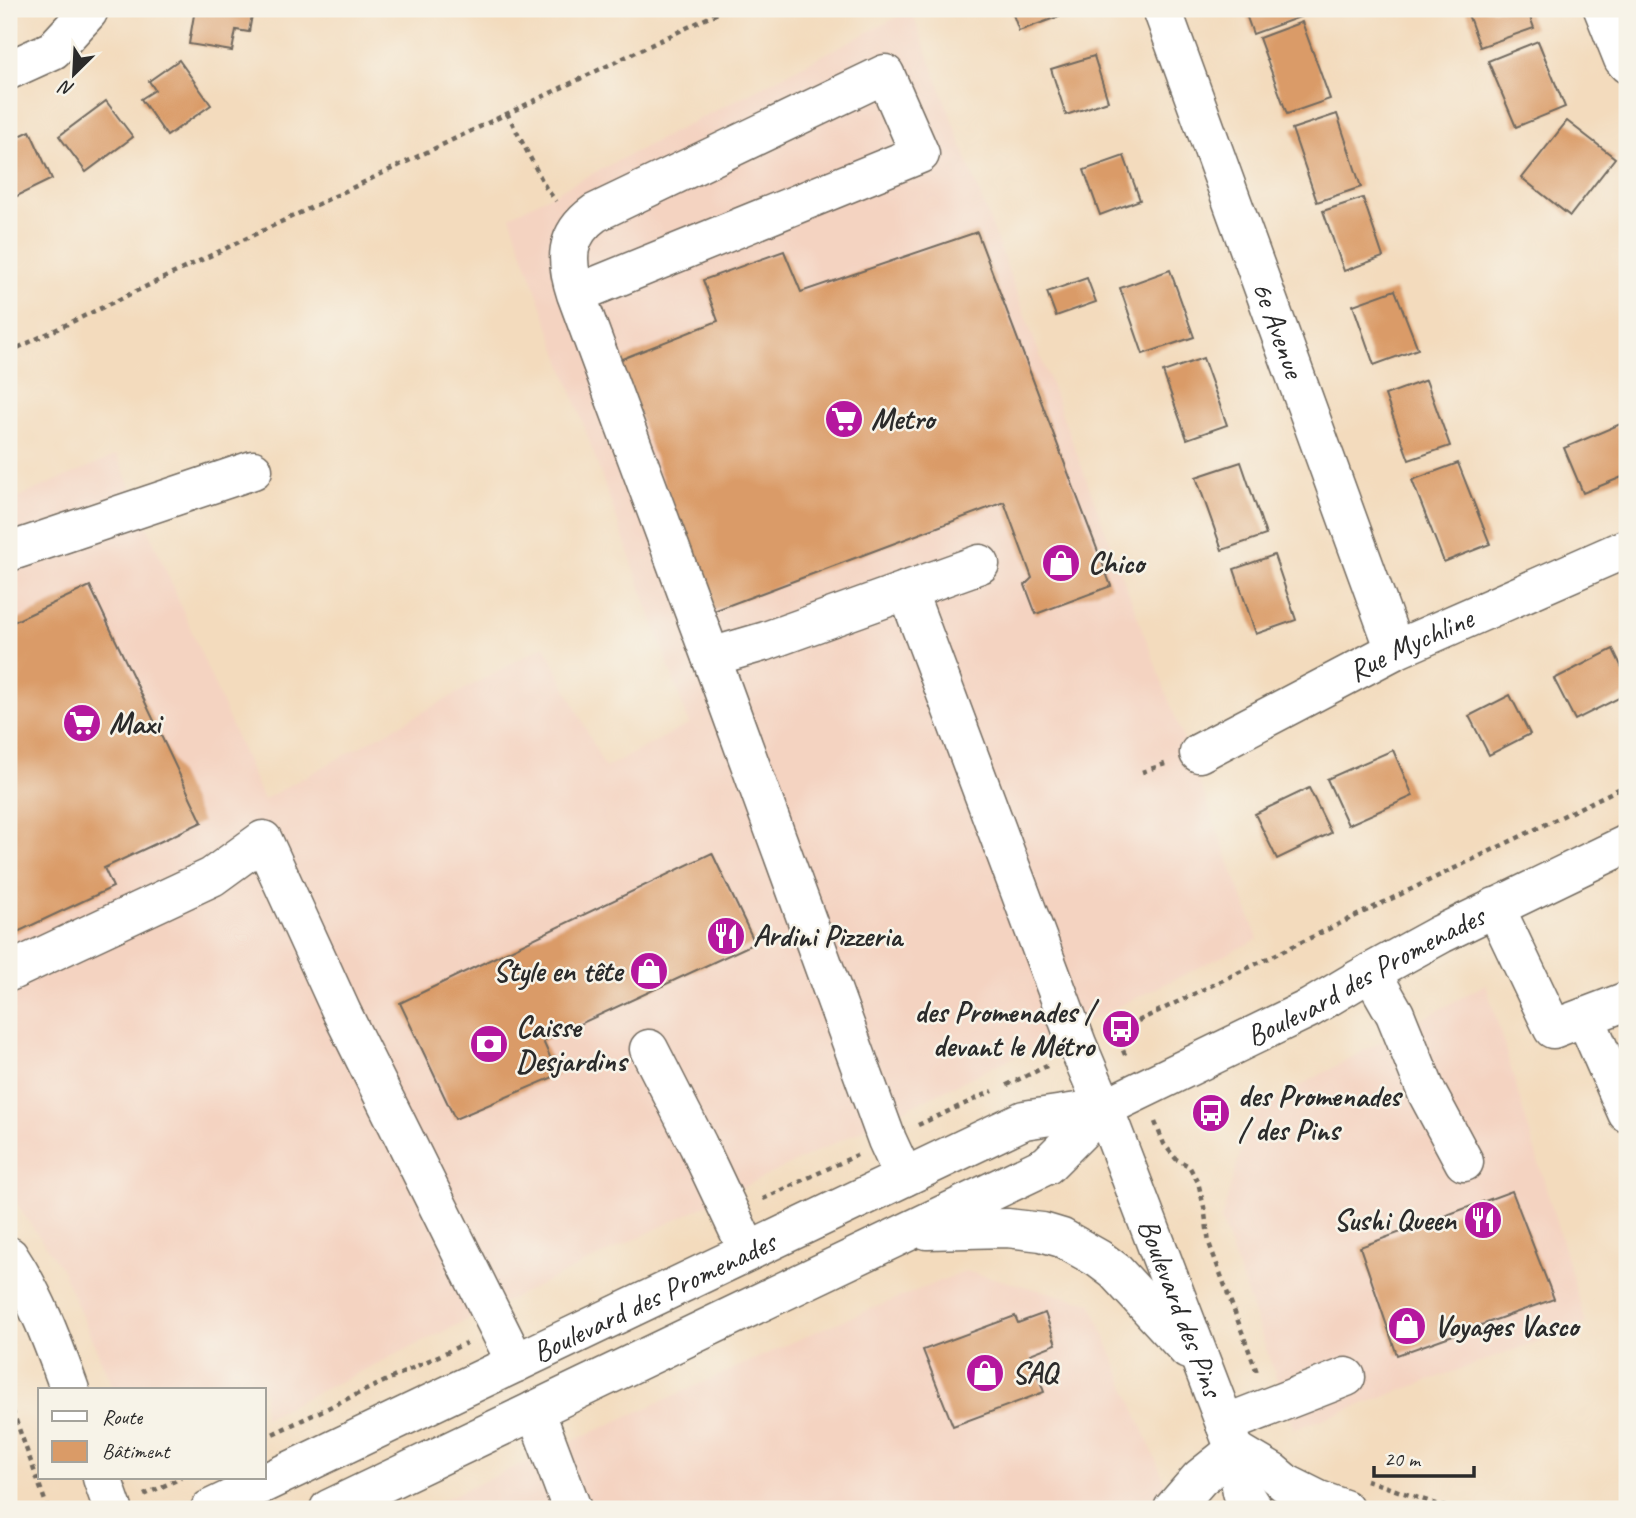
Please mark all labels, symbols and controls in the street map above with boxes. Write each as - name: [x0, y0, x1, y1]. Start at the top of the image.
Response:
- north arrow: [38, 38, 108, 108]
- text: N: [54, 74, 78, 102]
- street label: 6e Avenue: [1244, 276, 1314, 385]
- supermarket icon: Metro: [823, 398, 865, 440]
- place label: Metro: [871, 400, 938, 438]
- shop icon: Chico: [1040, 542, 1082, 584]
- place label: Chico: [1088, 544, 1147, 582]
- street label: Rue Mychline: [1342, 598, 1481, 690]
- supermarket icon: Maxi: [61, 702, 103, 744]
- place label: Maxi: [109, 704, 165, 742]
- street label: Boulevard des Promenades: [1240, 896, 1493, 1055]
- restaurant icon: Ardini Pizzeria: [705, 915, 747, 957]
- place label: Ardini Pizzeria: [753, 917, 904, 955]
- shop icon: Style en tête: [628, 950, 670, 992]
- place label: Style en tête: [493, 952, 625, 991]
- place label: des Promenades / devant le Métro: [914, 993, 1100, 1065]
- place label: Caisse Desjardins: [516, 1008, 630, 1080]
- bus stop icon: des Promenades / devant le Métro: [1100, 1008, 1142, 1050]
- bank icon: Caisse Desjardins: [468, 1023, 510, 1065]
- place label: des Promenades / des Pins: [1238, 1077, 1404, 1149]
- bus stop icon: des Promenades / des Pins: [1190, 1092, 1232, 1134]
- restaurant icon: Sushi Queen: [1462, 1199, 1504, 1241]
- place label: Sushi Queen: [1334, 1201, 1457, 1239]
- street label: Boulevard des Pins: [1129, 1213, 1233, 1404]
- street label: Boulevard des Promenades: [526, 1221, 784, 1371]
- shop icon: Voyages Vasco: [1386, 1305, 1428, 1347]
- place label: Voyages Vasco: [1434, 1307, 1581, 1345]
- shop icon: SAQ: [964, 1352, 1006, 1394]
- place label: SAQ: [1012, 1354, 1060, 1392]
- legend: [38, 1388, 266, 1480]
- text: Route: [102, 1404, 143, 1430]
- scale bar: [1374, 1434, 1473, 1478]
- text: Bâtiment: [102, 1438, 171, 1464]
- text: 20 m: [1384, 1446, 1422, 1472]

